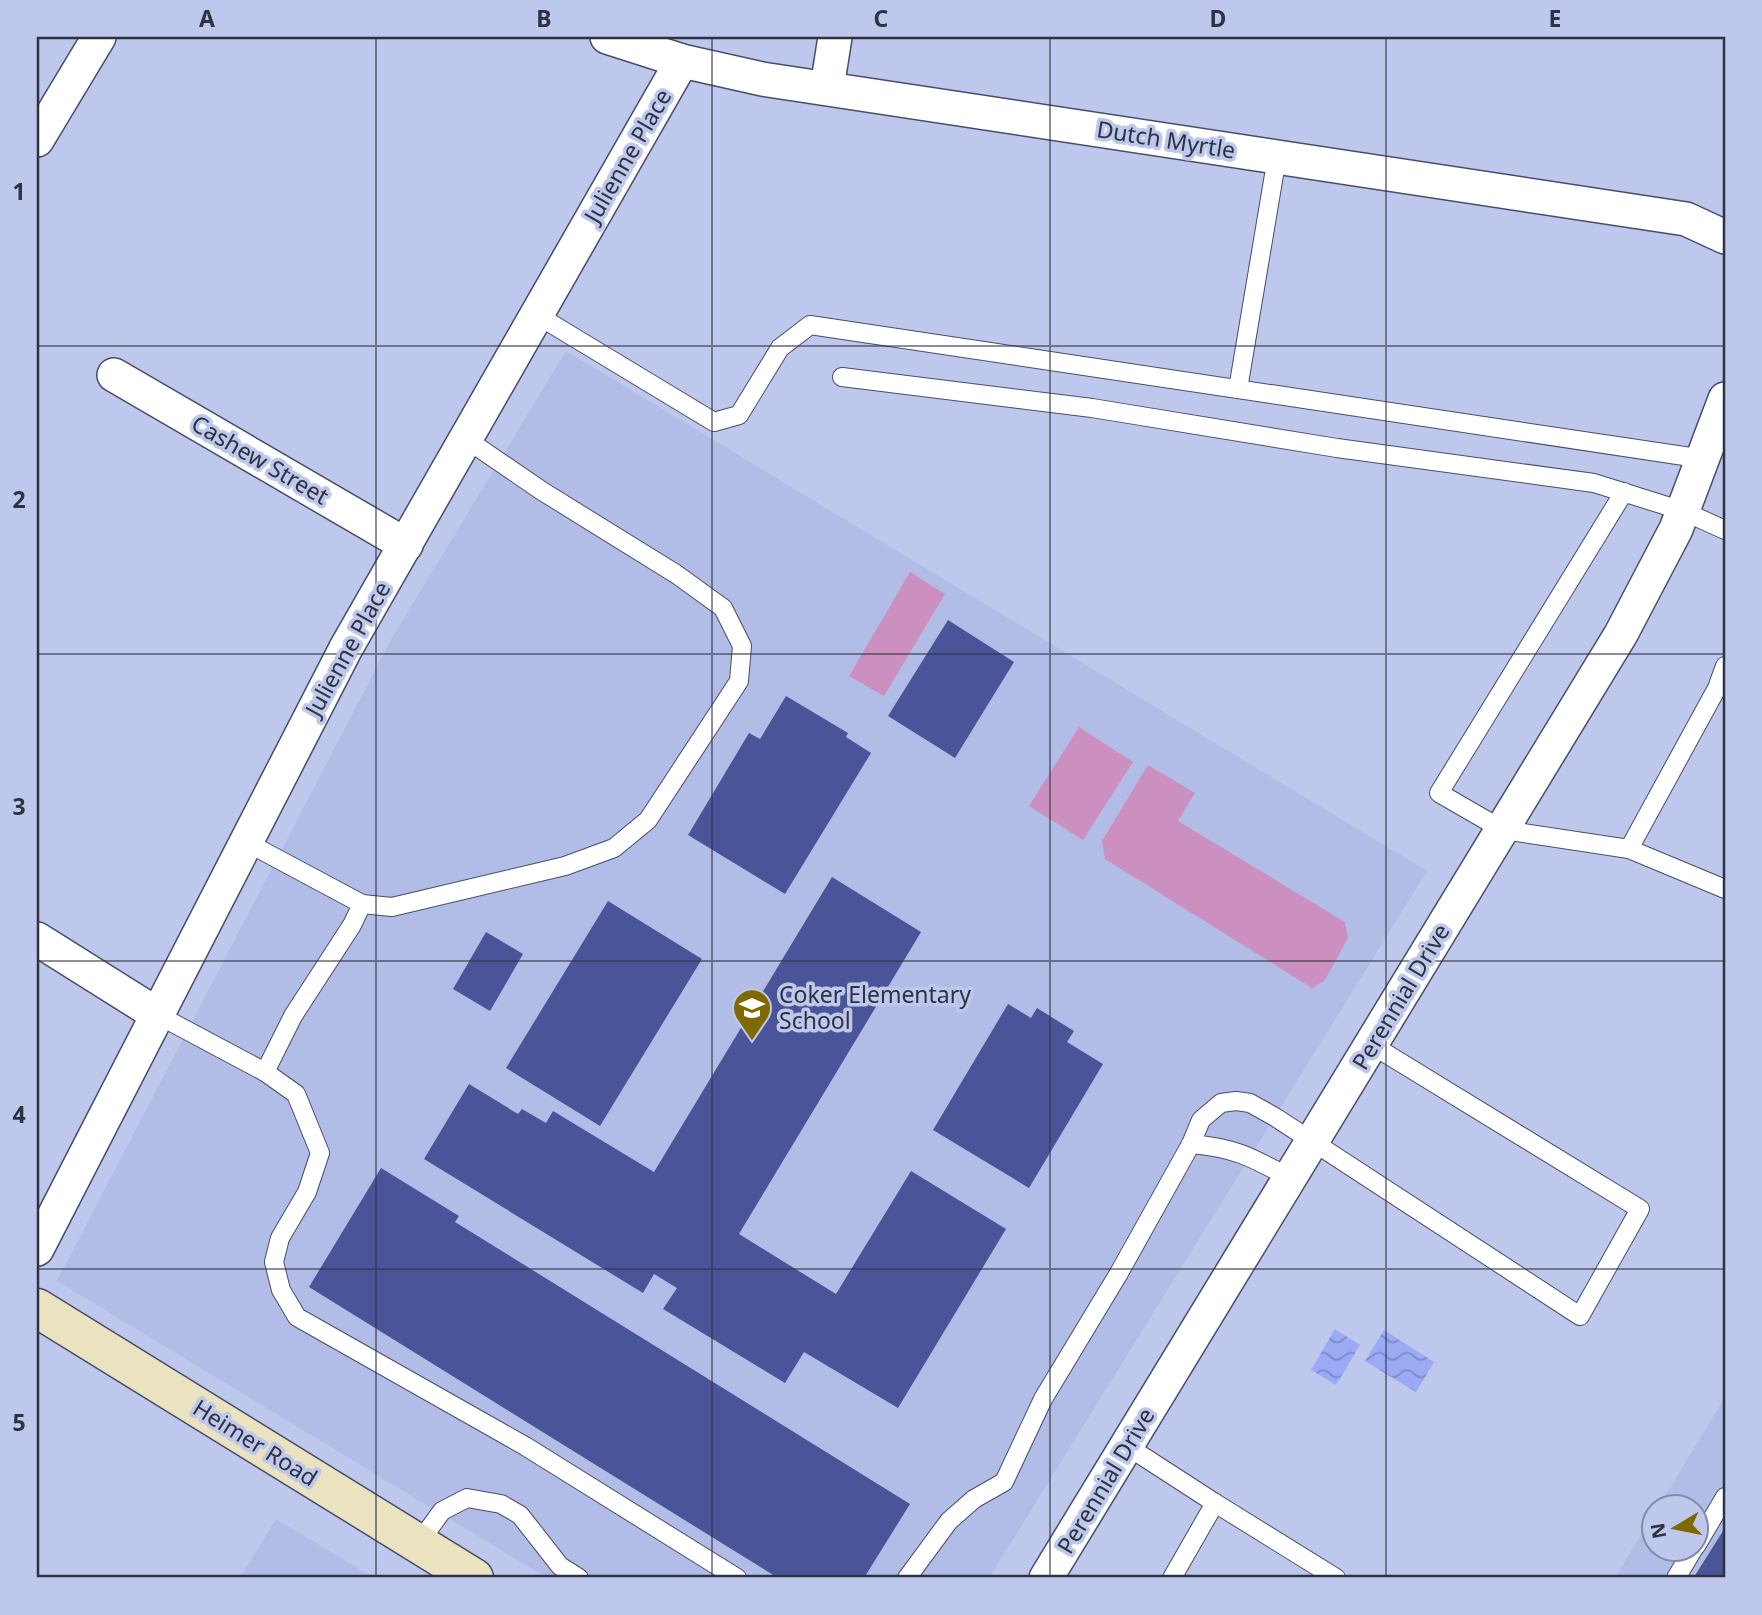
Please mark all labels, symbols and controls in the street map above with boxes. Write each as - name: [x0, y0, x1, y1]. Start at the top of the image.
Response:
- text: A: [199, 2, 215, 34]
- text: B: [536, 2, 552, 34]
- text: C: [874, 2, 889, 34]
- text: D: [1210, 2, 1226, 34]
- text: E: [1549, 2, 1561, 34]
- street label: Julienne Place: [575, 83, 678, 230]
- street label: Dutch Myrtle: [1095, 112, 1238, 166]
- text: 1: [12, 175, 26, 207]
- street label: Cashew Street: [186, 407, 335, 511]
- text: 2: [12, 483, 26, 515]
- street label: Julienne Place: [296, 575, 397, 723]
- text: 3: [12, 790, 26, 822]
- street label: Perennial Drive: [1344, 918, 1456, 1075]
- place label: Coker Elementary School: [779, 978, 971, 1036]
- school or university icon: Coker Elementary School: [731, 987, 773, 1042]
- text: 4: [12, 1098, 26, 1130]
- street label: Heimer Road: [187, 1391, 324, 1493]
- street label: Perennial Drive: [1049, 1402, 1161, 1559]
- text: 5: [12, 1406, 26, 1438]
- north arrow: [1640, 1492, 1710, 1562]
- text: N: [1644, 1521, 1672, 1541]

